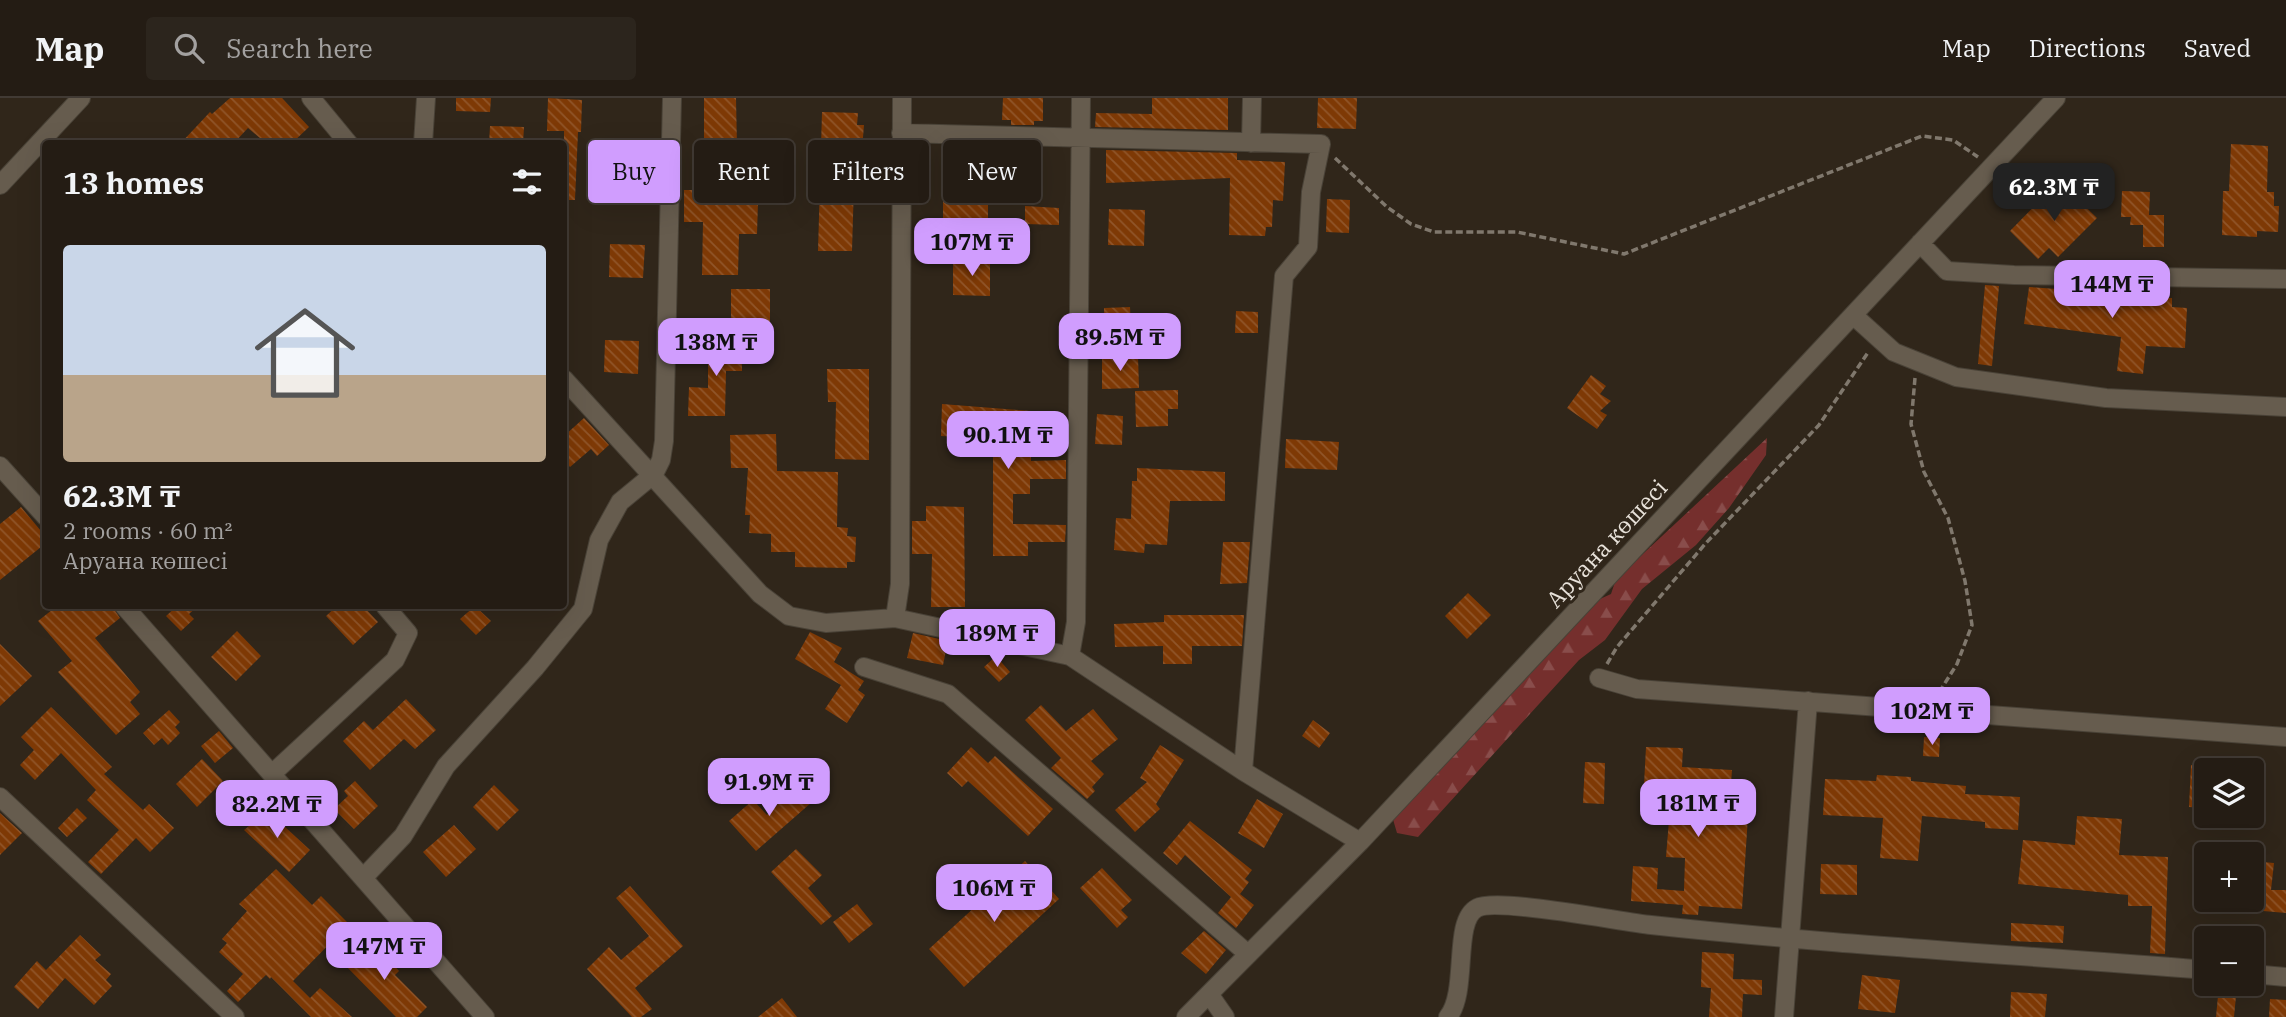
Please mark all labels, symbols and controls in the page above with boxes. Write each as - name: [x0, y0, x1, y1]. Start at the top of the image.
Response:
- search box: [146, 17, 636, 80]
- text: Map: [35, 27, 104, 70]
- icon: search: [170, 29, 208, 67]
- text: Search here: [226, 31, 373, 65]
- text: Map: [1942, 32, 1991, 64]
- text: Directions: [2029, 32, 2146, 64]
- text: Saved: [2184, 32, 2251, 64]
- chip: Buy: [588, 140, 680, 203]
- chip: Rent: [694, 140, 794, 203]
- chip: Filters: [808, 140, 929, 203]
- chip: New: [943, 140, 1041, 203]
- text: 13 homes: [63, 163, 204, 202]
- icon: filters: [508, 163, 546, 201]
- pin: 62.3M ₸: [1989, 164, 2119, 223]
- text: 62.3M ₸: [2009, 171, 2099, 201]
- pin: 107M ₸: [915, 218, 1029, 278]
- text: 107M ₸: [930, 226, 1014, 256]
- pin: 144M ₸: [2055, 260, 2169, 320]
- text: 144M ₸: [2070, 268, 2154, 298]
- icon: home: [242, 290, 368, 416]
- pin: 89.5M ₸: [1055, 314, 1185, 373]
- pin: 138M ₸: [659, 318, 773, 378]
- text: 89.5M ₸: [1075, 321, 1165, 351]
- text: 138M ₸: [674, 326, 758, 356]
- pin: 90.1M ₸: [943, 412, 1073, 471]
- text: 90.1M ₸: [963, 419, 1053, 449]
- street label: Аруана көшесі: [1539, 473, 1673, 613]
- text: 62.3M ₸: [63, 476, 181, 515]
- text: 2 rooms · 60 m²: [63, 515, 233, 545]
- text: Аруана көшесі: [63, 545, 228, 575]
- pin: 189M ₸: [940, 610, 1054, 669]
- text: 189M ₸: [955, 617, 1039, 647]
- pin: 102M ₸: [1875, 688, 1989, 747]
- text: 102M ₸: [1890, 695, 1974, 725]
- pin: 91.9M ₸: [704, 758, 834, 818]
- map controls: [2194, 758, 2264, 996]
- button: layers: [2194, 758, 2264, 828]
- text: 91.9M ₸: [724, 766, 814, 796]
- pin: 82.2M ₸: [212, 780, 342, 840]
- pin: 181M ₸: [1641, 780, 1755, 839]
- text: 181M ₸: [1656, 787, 1740, 817]
- text: 82.2M ₸: [232, 788, 322, 818]
- button: +: [2194, 842, 2264, 912]
- pin: 106M ₸: [937, 864, 1051, 924]
- text: 106M ₸: [952, 872, 1036, 902]
- pin: 147M ₸: [327, 922, 441, 982]
- button: −: [2194, 926, 2264, 996]
- text: 147M ₸: [342, 930, 426, 960]

